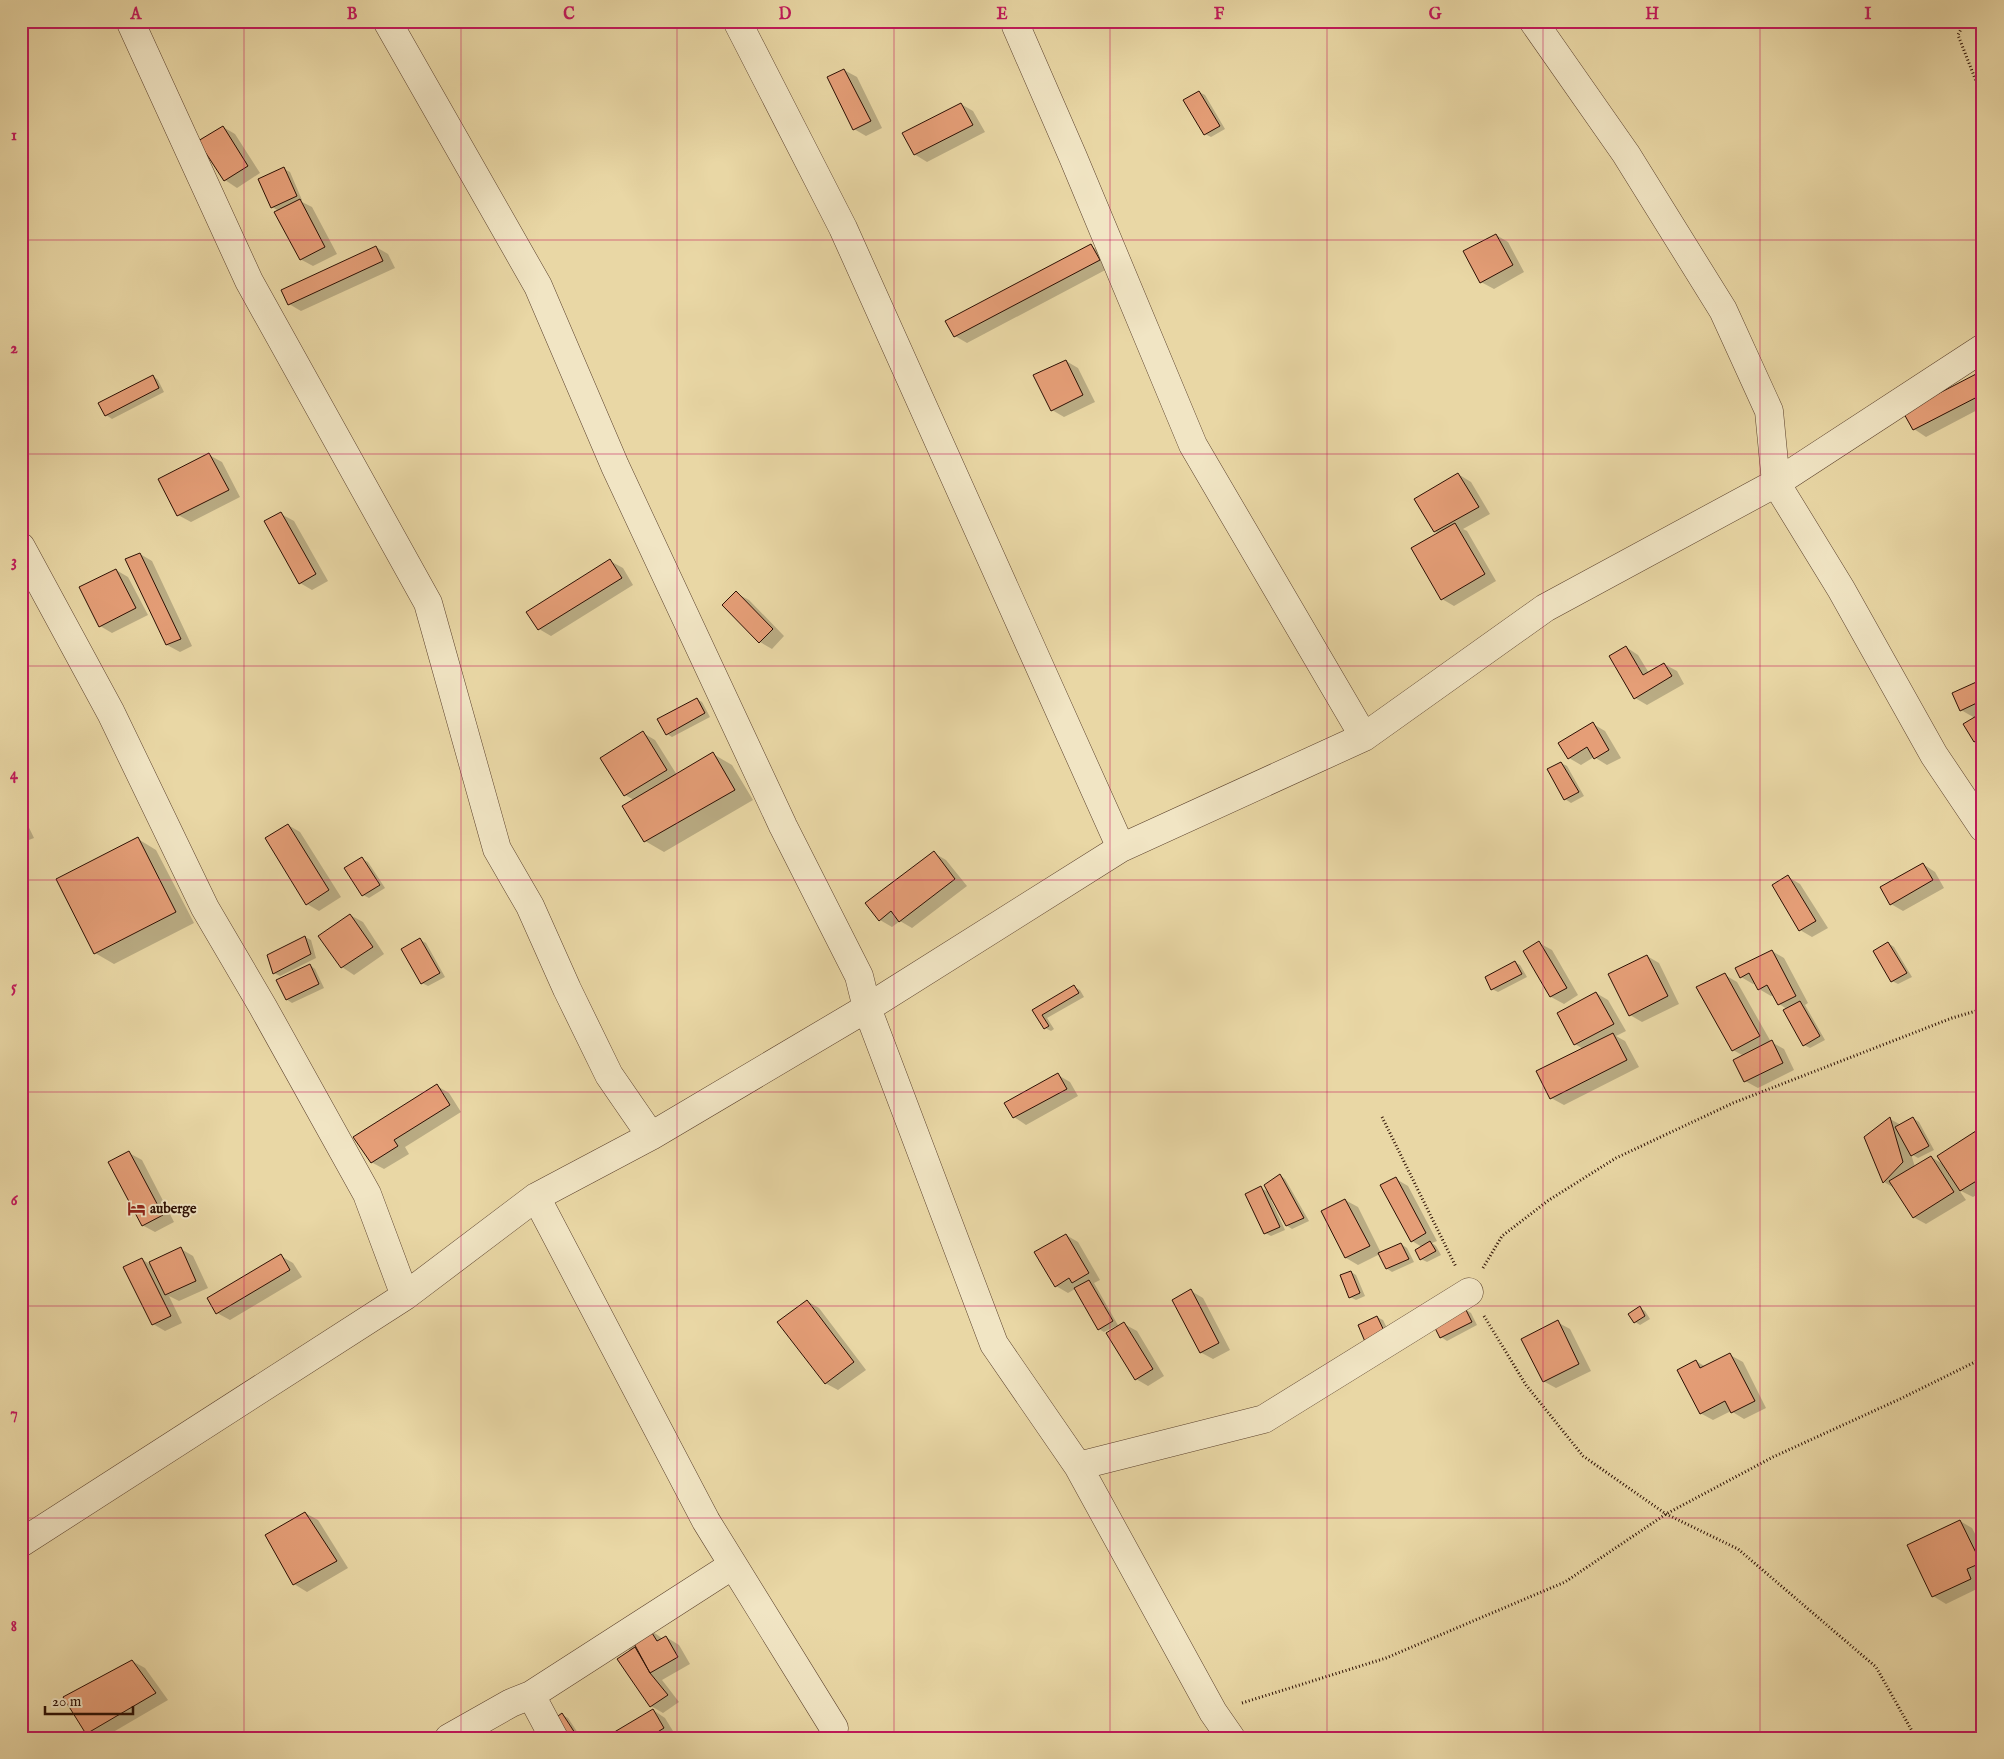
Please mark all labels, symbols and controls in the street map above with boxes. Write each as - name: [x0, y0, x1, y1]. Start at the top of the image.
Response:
- text: A: [130, 5, 143, 25]
- text: B: [347, 5, 358, 25]
- text: C: [563, 5, 575, 25]
- text: D: [779, 5, 792, 25]
- text: E: [996, 5, 1008, 25]
- text: F: [1214, 5, 1225, 25]
- text: G: [1429, 5, 1442, 25]
- text: H: [1645, 5, 1659, 25]
- text: I: [1865, 5, 1872, 25]
- text: 1: [11, 126, 17, 146]
- text: 2: [10, 339, 18, 359]
- text: 3: [11, 552, 17, 572]
- text: 4: [10, 765, 19, 785]
- text: 5: [11, 978, 17, 998]
- text: 6: [11, 1191, 19, 1211]
- hotel icon: auberge: [126, 1198, 146, 1218]
- place label: auberge: [150, 1200, 197, 1218]
- text: 7: [10, 1404, 18, 1424]
- text: 8: [11, 1617, 17, 1637]
- scale bar: [45, 1684, 132, 1716]
- text: 20 m: [52, 1692, 82, 1711]

